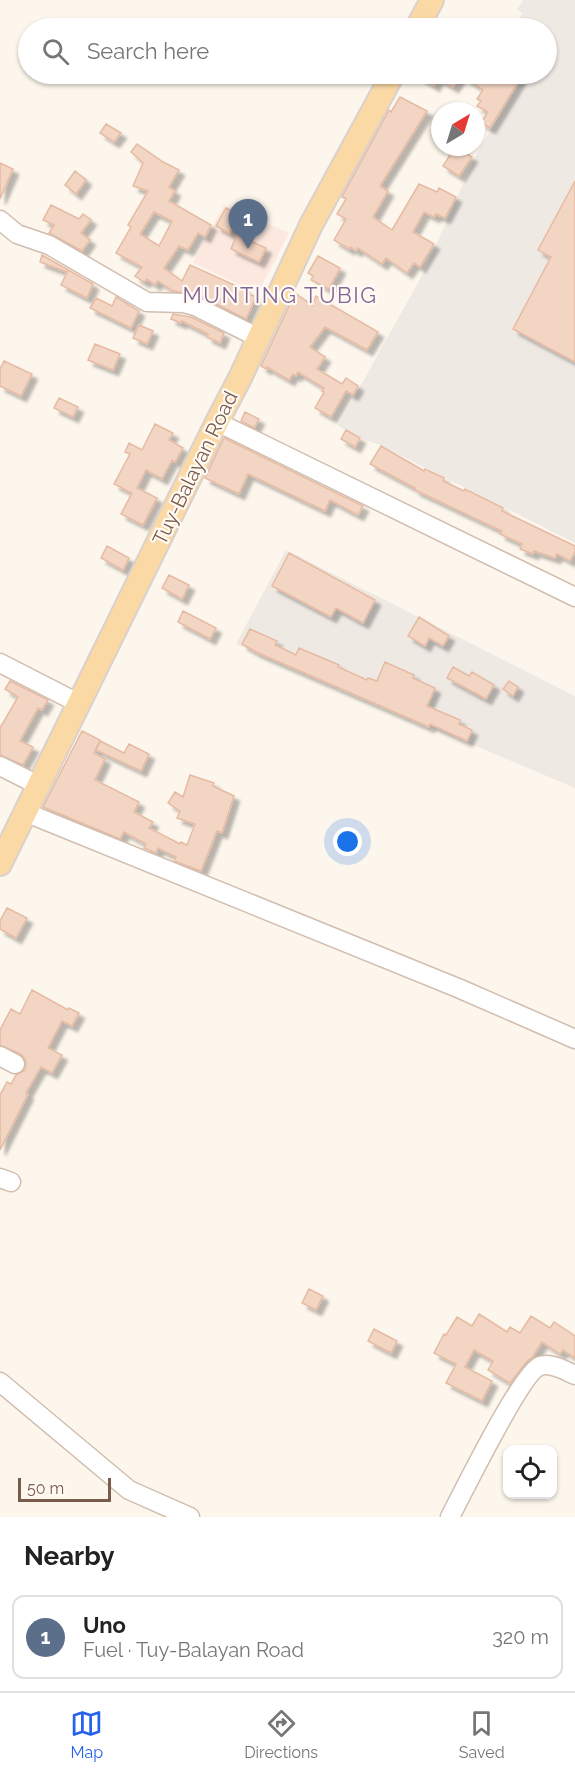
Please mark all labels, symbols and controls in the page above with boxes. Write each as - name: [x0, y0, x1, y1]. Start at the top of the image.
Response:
- search box: [18, 18, 557, 84]
- icon: search: [39, 35, 72, 68]
- text: Search here: [87, 38, 209, 64]
- north arrow: [431, 102, 485, 156]
- pin: 1: [228, 200, 268, 249]
- district label: MUNTING TUBIG: [183, 282, 377, 308]
- street label: Tuy-Balayan Road: [147, 387, 243, 549]
- your location: [333, 827, 362, 856]
- map controls: [503, 1445, 557, 1499]
- button: locate: [503, 1445, 557, 1499]
- scale bar: [18, 1475, 111, 1502]
- text: 50 m: [27, 1479, 64, 1498]
- text: Nearby: [24, 1541, 114, 1571]
- text: Uno: [83, 1612, 126, 1638]
- text: 1: [41, 1625, 50, 1649]
- text: 320 m: [492, 1625, 549, 1649]
- text: Fuel · Tuy-Balayan Road: [83, 1638, 304, 1662]
- tab: Map: [70, 1707, 103, 1762]
- tab: Directions: [244, 1707, 318, 1762]
- tab: Saved: [459, 1707, 505, 1762]

